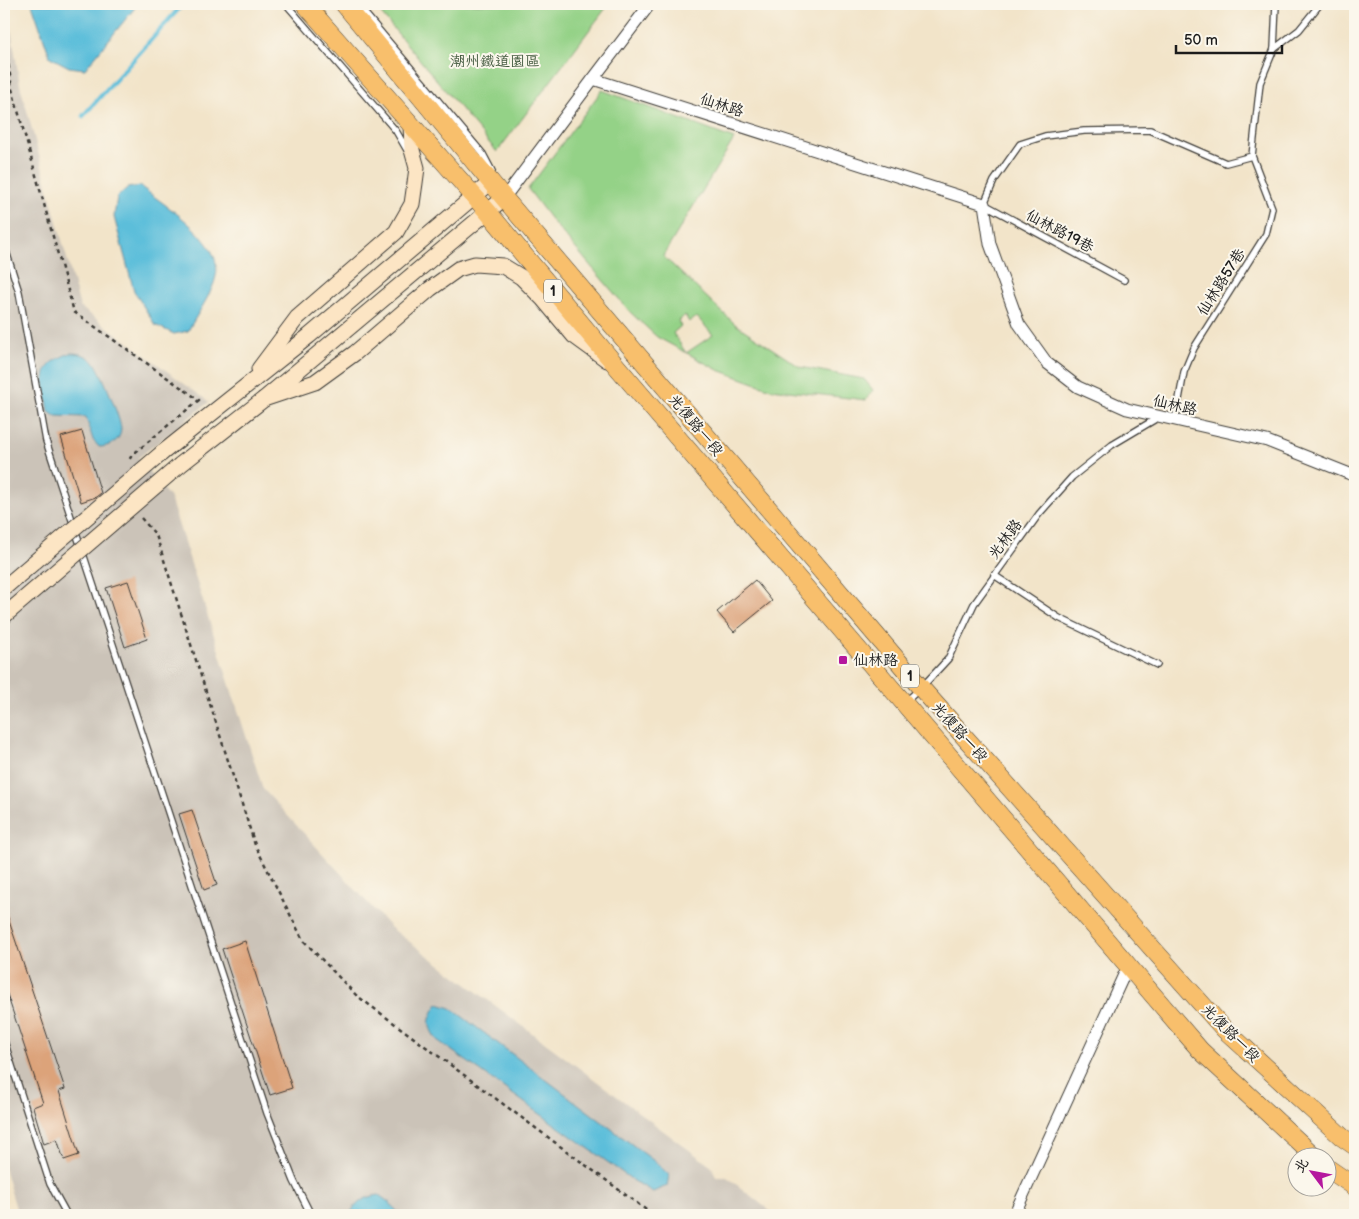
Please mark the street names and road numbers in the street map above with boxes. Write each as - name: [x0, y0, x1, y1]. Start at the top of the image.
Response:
- street label: 仙林路: [698, 89, 746, 121]
- street label: 仙林路19巷: [1022, 206, 1097, 257]
- street label: 仙林路57巷: [1193, 245, 1250, 320]
- road number: 1: [544, 280, 562, 302]
- street label: 光復路一段: [664, 390, 727, 460]
- street label: 仙林路: [1151, 391, 1199, 420]
- street label: 光林路: [984, 516, 1027, 563]
- road number: 1: [901, 664, 919, 688]
- street label: 光復路一段: [927, 698, 992, 767]
- street label: 光復路一段: [1197, 1000, 1264, 1067]

